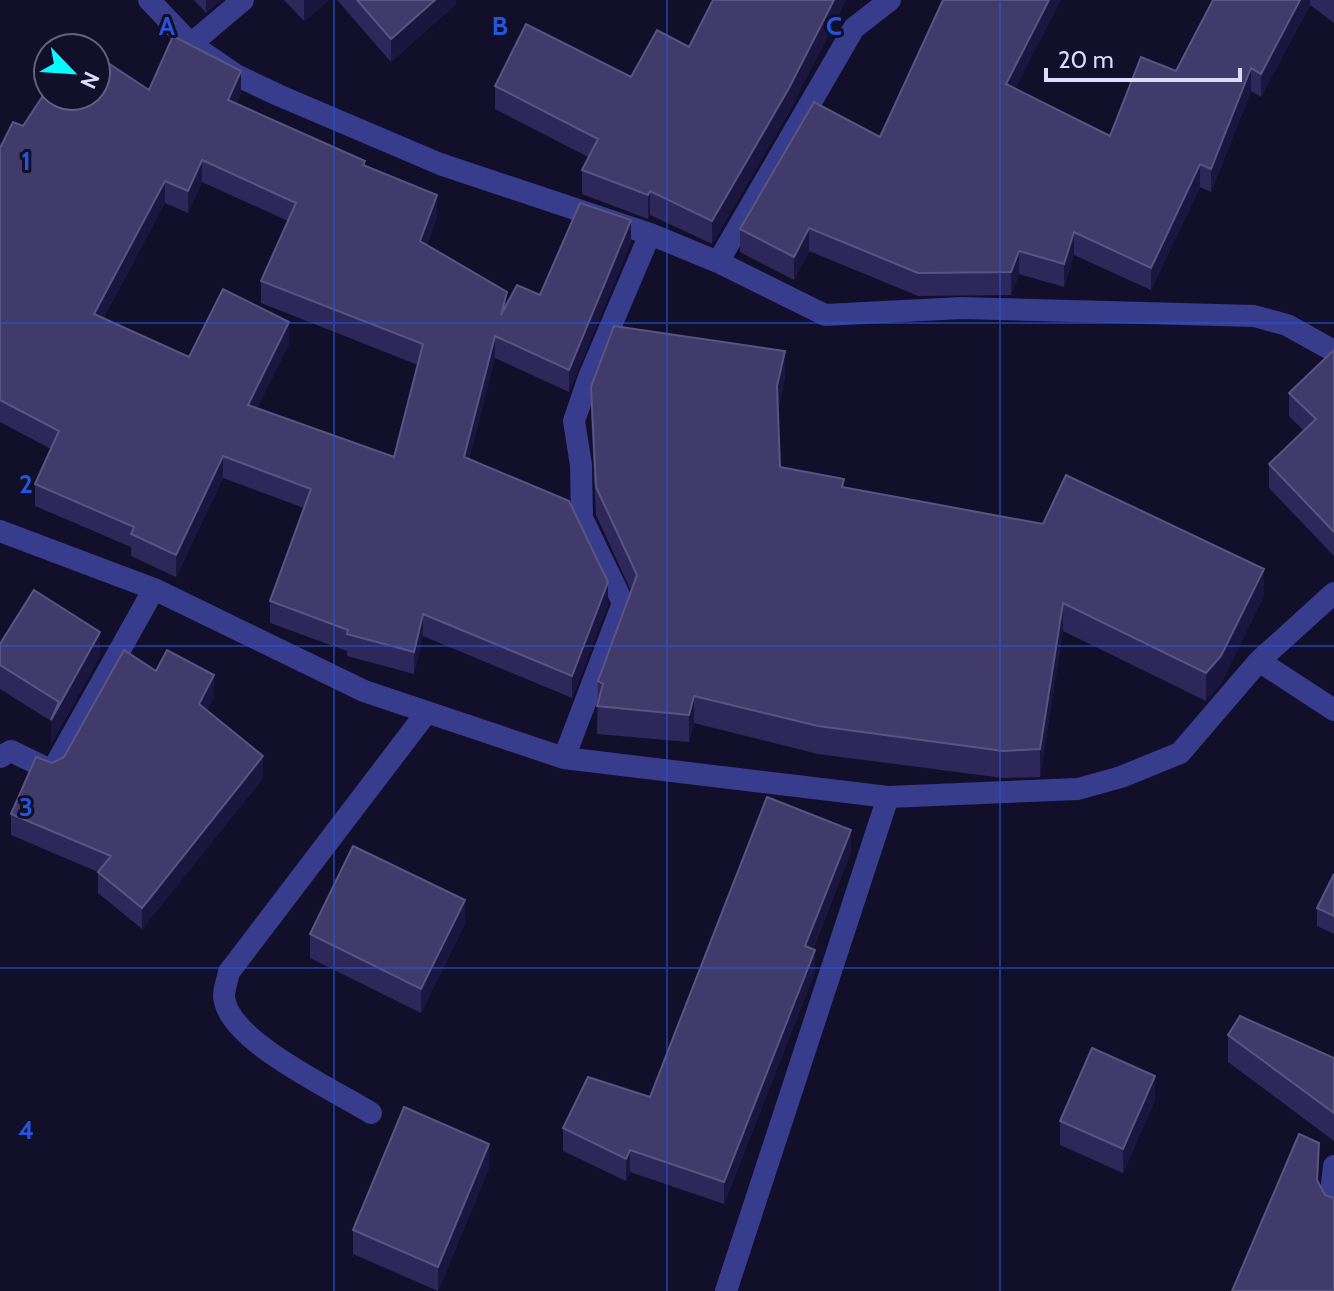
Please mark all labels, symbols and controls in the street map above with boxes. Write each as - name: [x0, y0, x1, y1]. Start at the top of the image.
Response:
- text: A: [159, 10, 176, 42]
- text: B: [492, 10, 508, 42]
- text: C: [826, 10, 842, 42]
- north arrow: [32, 32, 112, 112]
- scale bar: [1046, 32, 1240, 82]
- text: 20 m: [1058, 45, 1114, 74]
- text: N: [74, 67, 105, 93]
- text: 1: [21, 145, 31, 177]
- text: 2: [19, 468, 33, 500]
- text: 3: [19, 791, 33, 823]
- text: 4: [18, 1114, 34, 1146]

